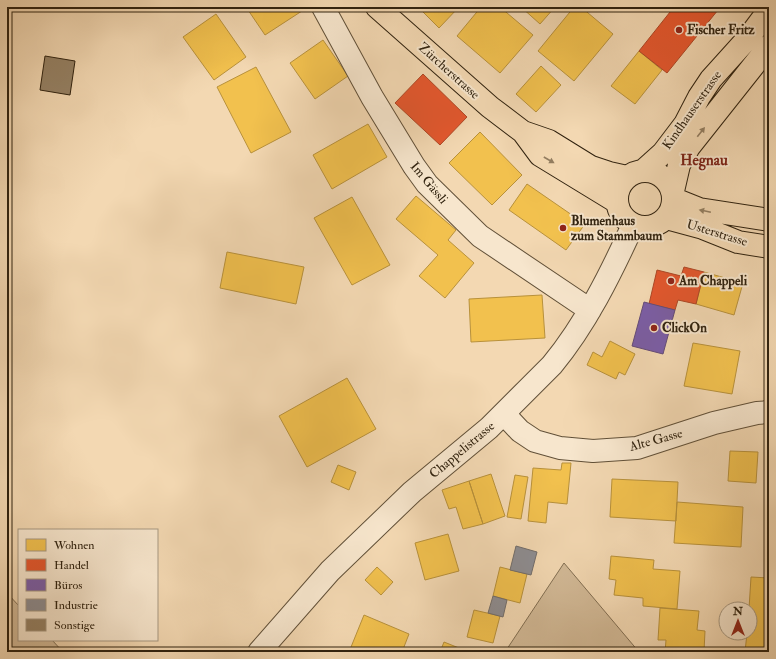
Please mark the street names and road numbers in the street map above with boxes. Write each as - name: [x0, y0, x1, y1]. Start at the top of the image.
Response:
- street label: Zürcherstrasse: [415, 39, 483, 103]
- street label: Kindhauserstrasse: [659, 67, 725, 152]
- street label: Im Gässli: [407, 159, 452, 208]
- street label: Usterstrasse: [685, 216, 750, 250]
- street label: Chappelistrasse: [426, 418, 499, 483]
- street label: Alte Gasse: [627, 425, 685, 455]

